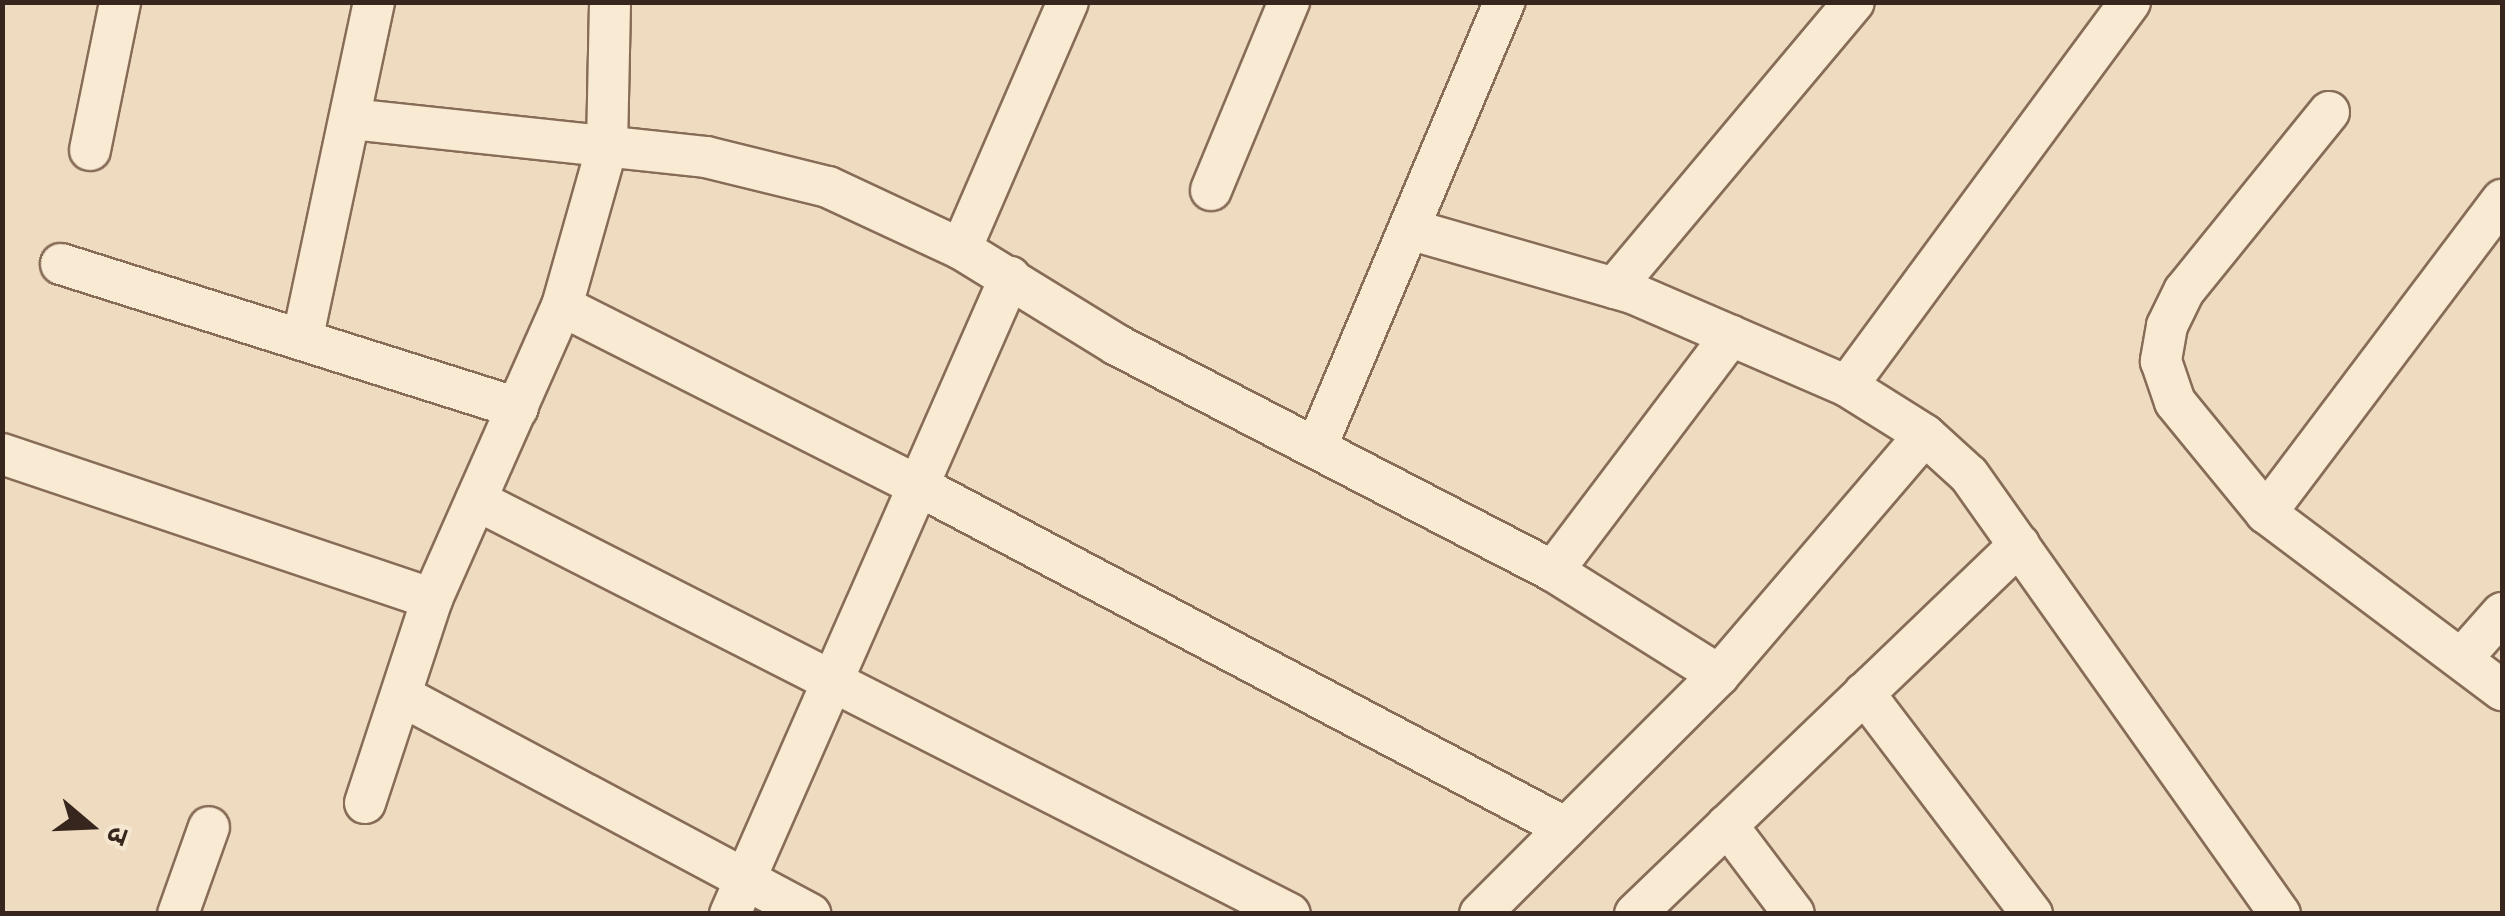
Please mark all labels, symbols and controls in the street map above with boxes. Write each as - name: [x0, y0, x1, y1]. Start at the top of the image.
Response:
- north arrow: [40, 776, 140, 876]
- text: उ: [99, 822, 139, 850]

